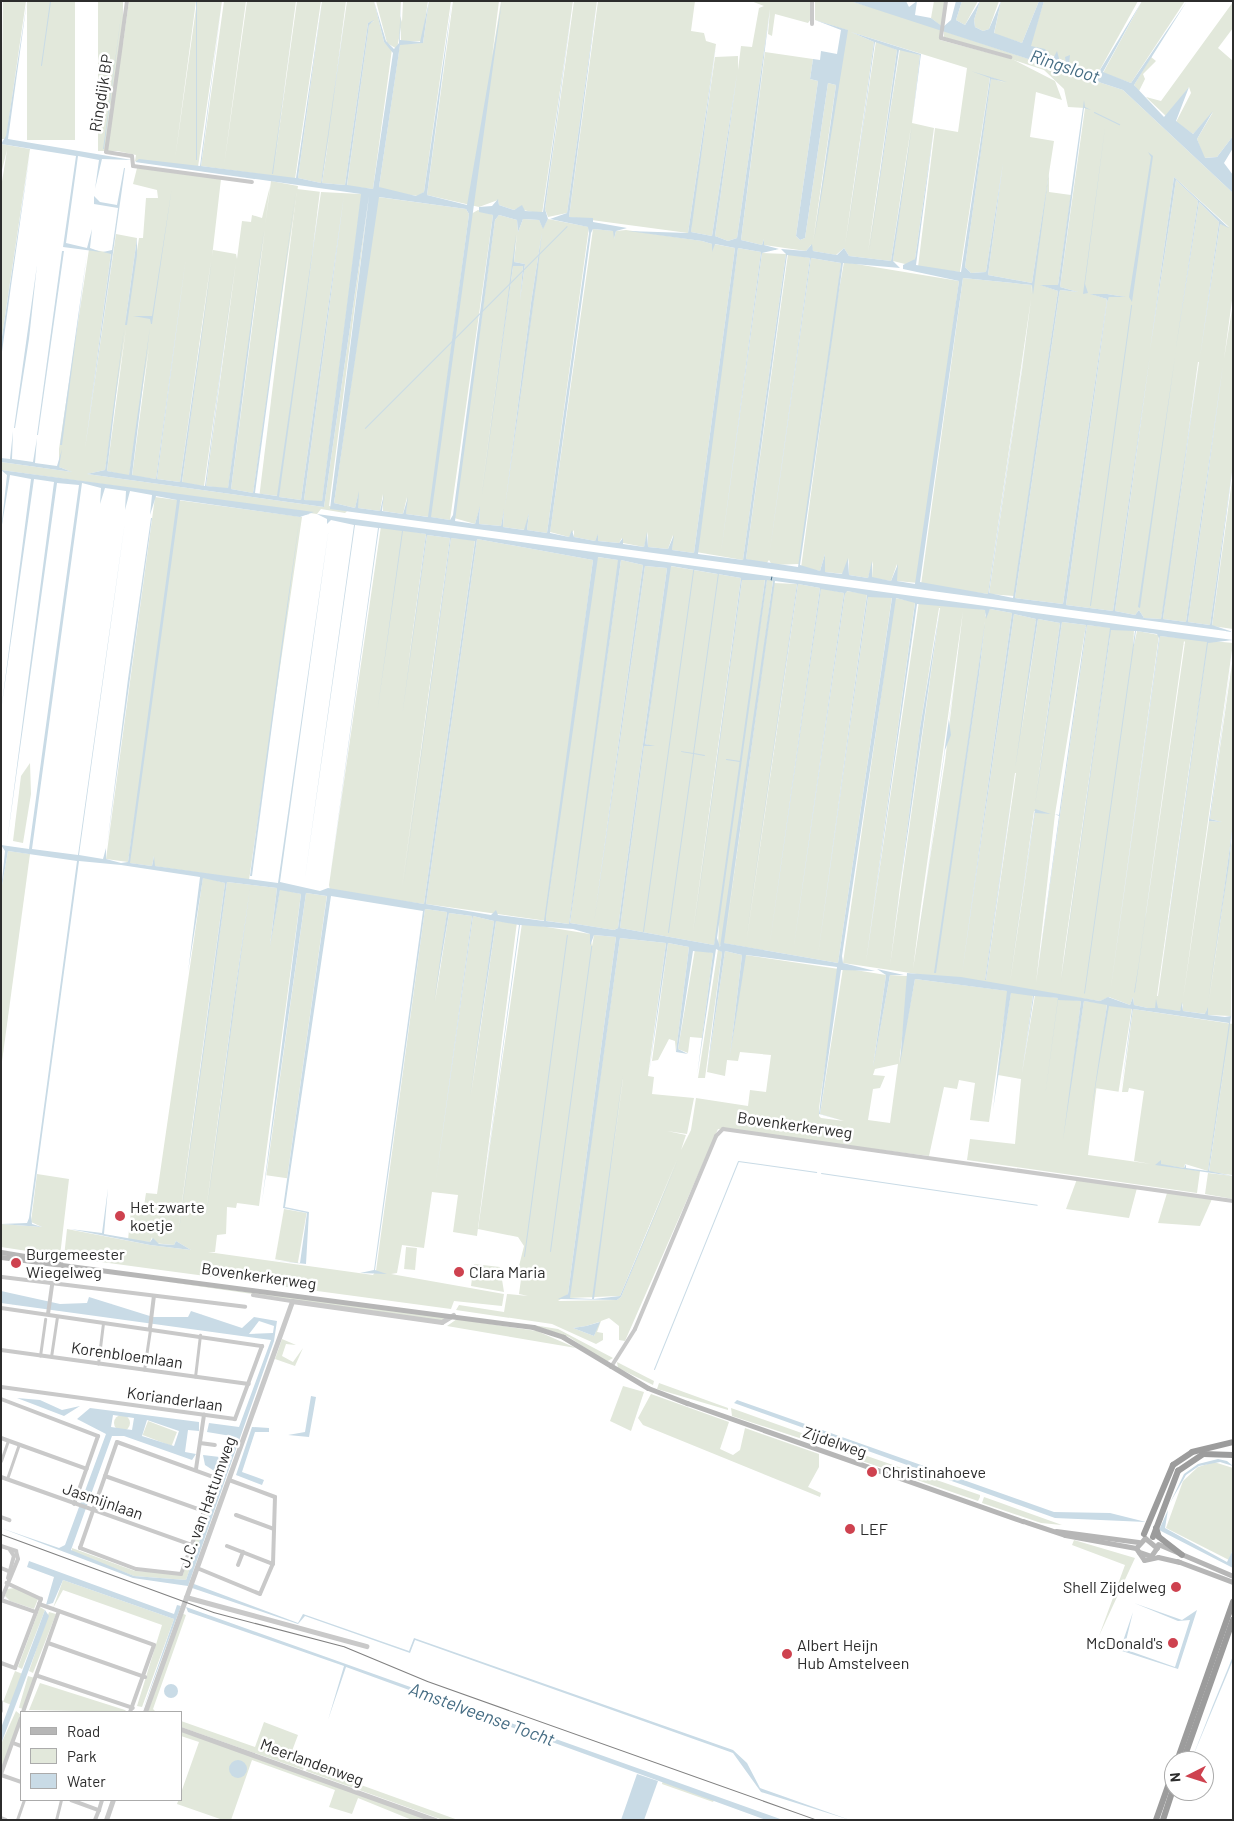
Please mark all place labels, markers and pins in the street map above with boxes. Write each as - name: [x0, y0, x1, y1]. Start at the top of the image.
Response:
- place label: Het zwarte koetje: [130, 1197, 205, 1235]
- marker: Het zwarte koetje: [114, 1210, 126, 1222]
- place label: Burgemeester Wiegelweg: [26, 1244, 125, 1282]
- marker: Burgemeester Wiegelweg: [10, 1257, 22, 1269]
- place label: Clara Maria: [469, 1262, 545, 1282]
- marker: Clara Maria: [453, 1266, 465, 1278]
- place label: Christinahoeve: [882, 1462, 986, 1482]
- marker: Christinahoeve: [866, 1466, 878, 1478]
- place label: LEF: [860, 1519, 888, 1539]
- marker: LEF: [844, 1523, 856, 1535]
- place label: Shell Zijdelweg: [1063, 1577, 1166, 1597]
- marker: Shell Zijdelweg: [1170, 1581, 1182, 1593]
- place label: McDonald's: [1086, 1633, 1163, 1653]
- place label: Albert Heijn Hub Amstelveen: [797, 1635, 909, 1673]
- marker: McDonald's: [1167, 1637, 1179, 1649]
- marker: Albert Heijn Hub Amstelveen: [781, 1648, 793, 1660]

